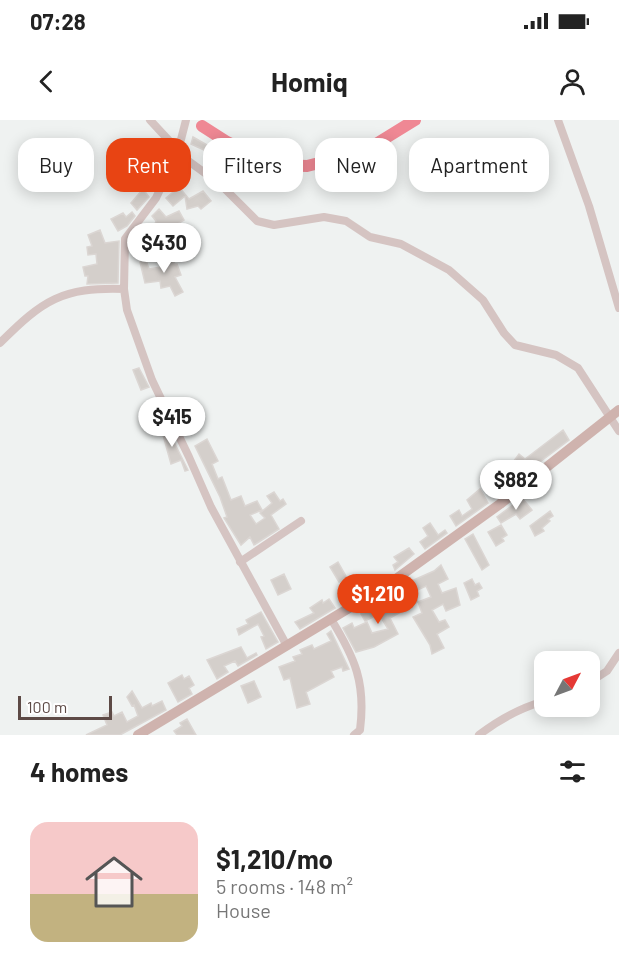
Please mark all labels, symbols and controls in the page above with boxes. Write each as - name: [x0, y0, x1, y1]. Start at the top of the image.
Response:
- text: 07:28: [30, 8, 86, 34]
- icon: back: [30, 65, 63, 98]
- text: Homiq: [271, 65, 348, 97]
- icon: person: [556, 65, 589, 98]
- chip: Buy: [18, 138, 94, 192]
- chip: Rent: [106, 138, 191, 192]
- chip: Filters: [203, 138, 303, 192]
- chip: New: [315, 138, 397, 192]
- chip: Apartment: [409, 138, 549, 192]
- pin: $430: [128, 223, 200, 274]
- text: $430: [141, 230, 187, 254]
- pin: $415: [136, 397, 208, 448]
- text: $415: [152, 404, 192, 428]
- pin: $882: [480, 460, 552, 511]
- text: $882: [494, 467, 538, 491]
- pin: $1,210: [329, 574, 427, 625]
- text: $1,210: [351, 581, 405, 605]
- north arrow: [534, 651, 600, 717]
- map controls: [534, 651, 600, 717]
- scale bar: [18, 693, 112, 720]
- text: 100 m: [27, 697, 67, 716]
- icon: filters: [556, 755, 589, 788]
- text: 4 homes: [30, 756, 128, 787]
- text: $1,210/mo: [216, 843, 333, 874]
- icon: home: [78, 846, 150, 918]
- text: 5 rooms · 148 m²: [216, 874, 353, 898]
- text: House: [216, 898, 271, 922]

